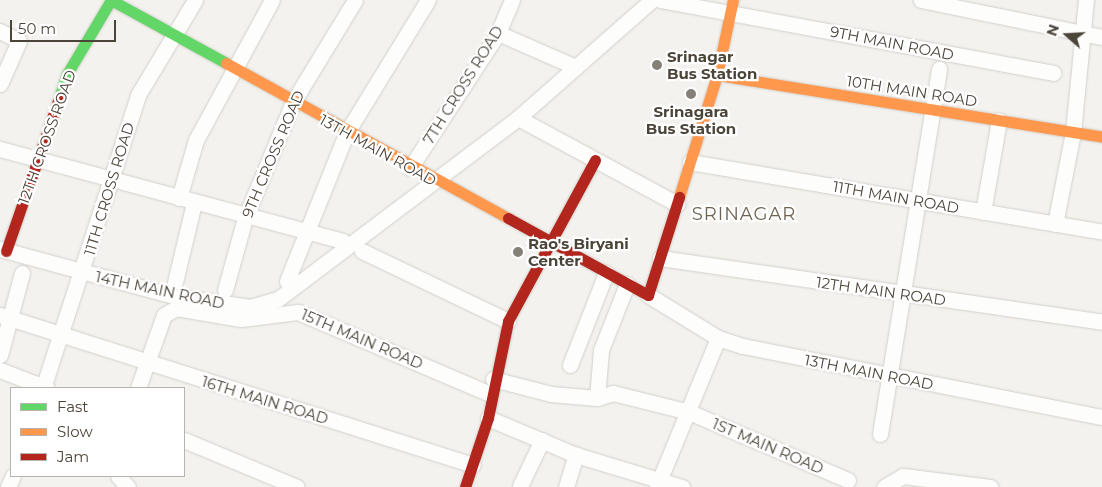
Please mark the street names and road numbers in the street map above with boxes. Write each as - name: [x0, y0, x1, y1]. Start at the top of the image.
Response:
- street label: 7TH CROSS ROAD: [419, 22, 507, 148]
- street label: 9TH MAIN ROAD: [829, 22, 955, 64]
- street label: 12TH CROSS ROAD: [14, 67, 80, 207]
- street label: 10TH MAIN ROAD: [845, 72, 979, 110]
- street label: 9TH CROSS ROAD: [238, 88, 308, 220]
- street label: 13TH MAIN ROAD: [316, 110, 440, 190]
- street label: 11TH CROSS ROAD: [80, 120, 138, 258]
- street label: 11TH MAIN ROAD: [832, 177, 960, 217]
- street label: 14TH MAIN ROAD: [94, 268, 226, 312]
- street label: 12TH MAIN ROAD: [815, 273, 947, 309]
- street label: 15TH MAIN ROAD: [298, 305, 426, 373]
- street label: 13TH MAIN ROAD: [803, 351, 935, 393]
- street label: 16TH MAIN ROAD: [200, 372, 330, 428]
- street label: 1ST MAIN ROAD: [710, 414, 826, 478]

